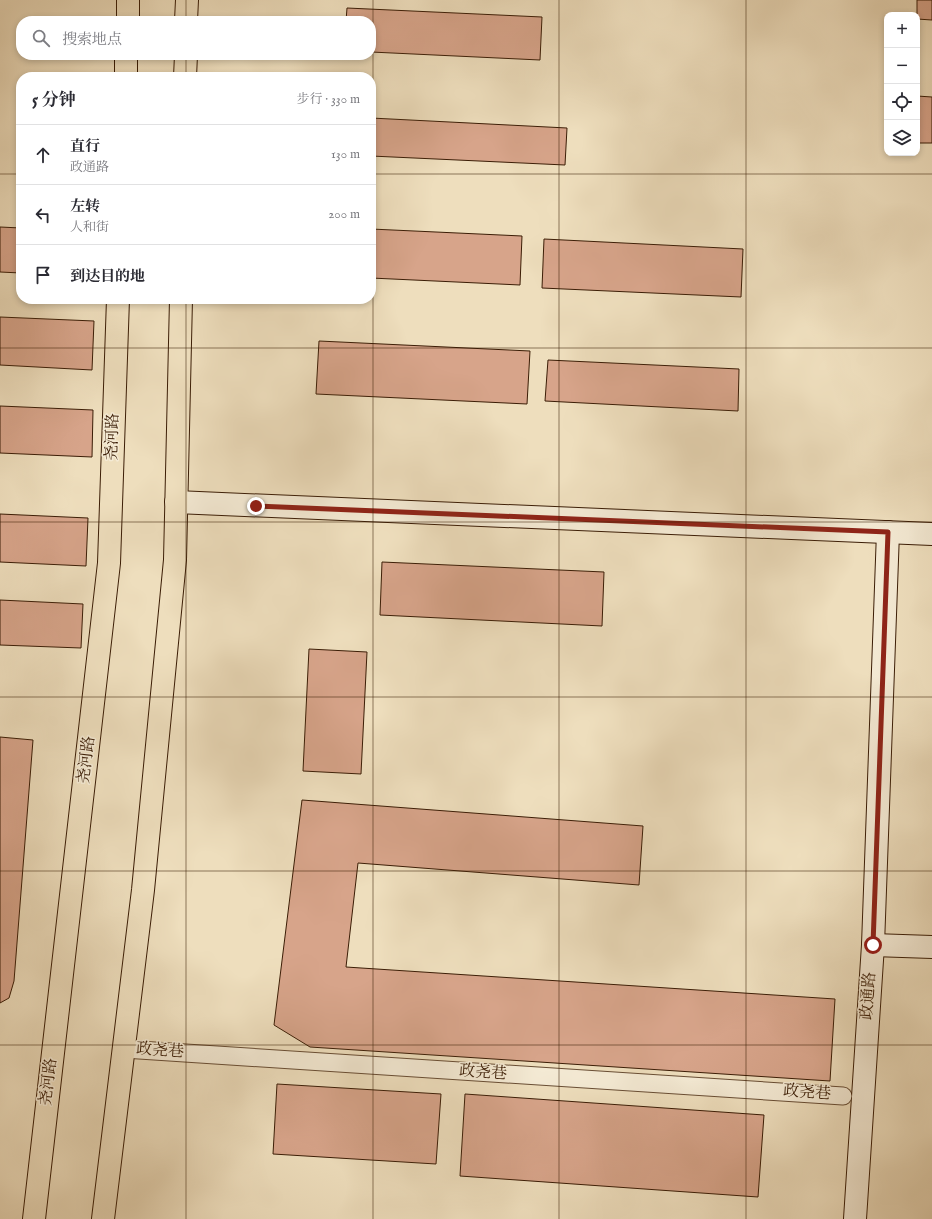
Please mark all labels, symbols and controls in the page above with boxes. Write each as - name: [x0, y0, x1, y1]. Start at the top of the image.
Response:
- map controls: [884, 12, 920, 156]
- button: +: [884, 12, 920, 48]
- search box: [16, 16, 376, 60]
- icon: search: [30, 27, 52, 49]
- text: 搜索地点: [62, 30, 122, 49]
- button: −: [884, 48, 920, 84]
- button: locate: [884, 84, 920, 120]
- text: 5 分钟: [32, 90, 76, 111]
- text: 步行 · 330 m: [296, 91, 360, 108]
- button: layers: [884, 120, 920, 156]
- text: 直行: [70, 137, 100, 156]
- icon: ahead: [32, 144, 54, 166]
- text: 130 m: [331, 146, 360, 163]
- text: 政通路: [70, 159, 109, 176]
- text: 左转: [70, 197, 100, 216]
- icon: left: [32, 204, 54, 226]
- text: 200 m: [328, 206, 360, 223]
- text: 人和街: [70, 219, 109, 236]
- icon: arrive: [32, 264, 54, 286]
- text: 到达目的地: [70, 267, 145, 286]
- street label: 尧河路: [102, 413, 124, 461]
- route end: [247, 497, 265, 515]
- street label: 尧河路: [74, 735, 100, 785]
- route start: [864, 936, 882, 954]
- street label: 政通路: [857, 971, 881, 1021]
- street label: 政尧巷: [135, 1039, 185, 1063]
- street label: 尧河路: [36, 1057, 62, 1107]
- street label: 政尧巷: [458, 1061, 508, 1085]
- street label: 政尧巷: [782, 1081, 832, 1105]

